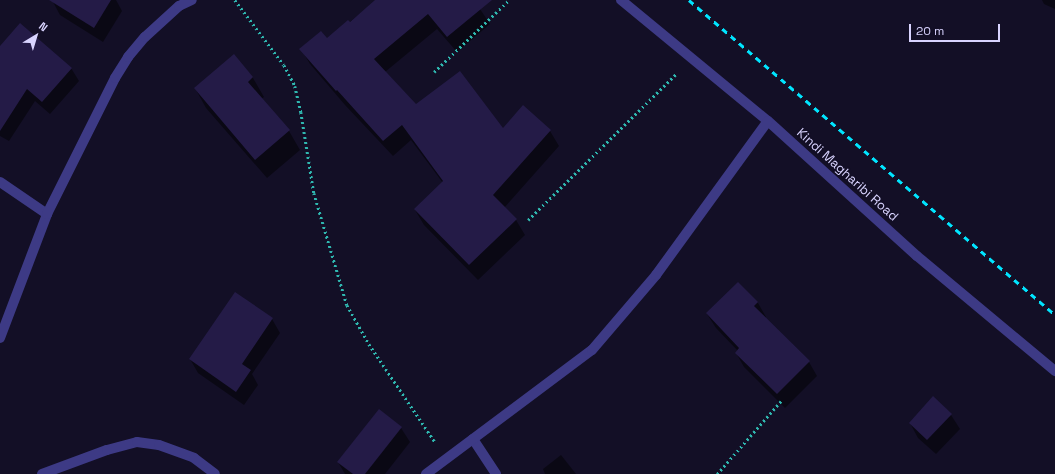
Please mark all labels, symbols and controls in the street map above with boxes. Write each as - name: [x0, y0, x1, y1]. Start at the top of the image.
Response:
- north arrow: [16, 16, 56, 56]
- scale bar: [911, 16, 1002, 42]
- text: N: [36, 19, 51, 34]
- text: 20 m: [916, 23, 944, 39]
- street label: Kindi Magharibi Road: [793, 125, 901, 225]

